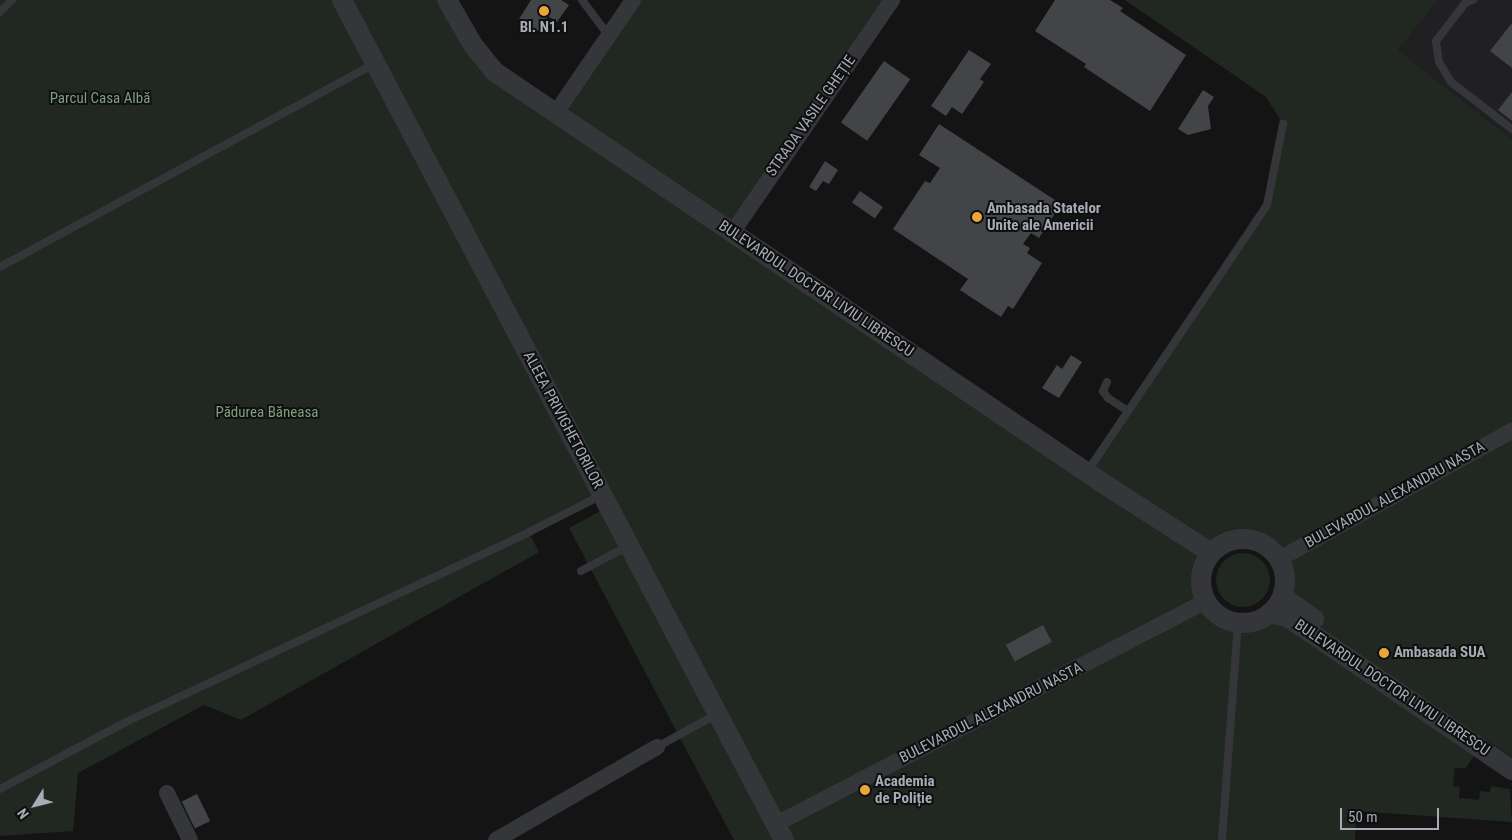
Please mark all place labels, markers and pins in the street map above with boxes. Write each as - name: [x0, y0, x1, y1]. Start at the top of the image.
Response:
- marker: Bl. N1.1: [538, 5, 550, 17]
- place label: Bl. N1.1: [520, 19, 568, 37]
- place label: Ambasada Statelor Unite ale Americii: [987, 199, 1101, 234]
- marker: Ambasada Statelor Unite ale Americii: [971, 211, 983, 223]
- place label: Ambasada SUA: [1394, 644, 1486, 662]
- marker: Ambasada SUA: [1378, 647, 1390, 659]
- place label: Academia de Poliție: [875, 772, 935, 807]
- marker: Academia de Poliție: [859, 784, 871, 796]

